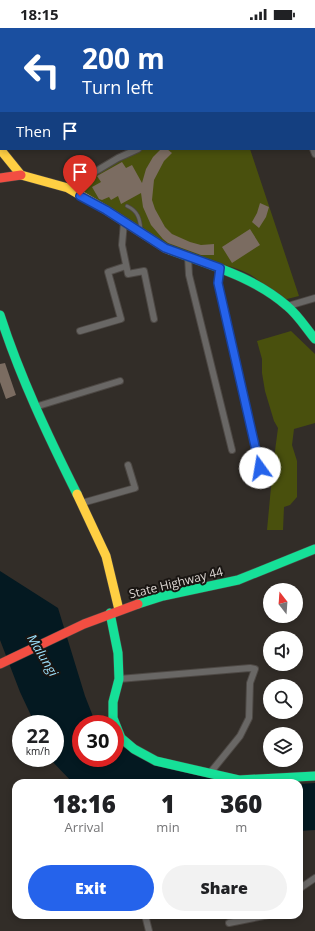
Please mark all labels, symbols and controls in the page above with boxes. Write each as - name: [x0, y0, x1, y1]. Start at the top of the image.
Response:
- text: 18:15: [20, 4, 59, 24]
- text: 200 m: [82, 39, 165, 77]
- icon: left: [16, 44, 68, 96]
- text: Turn left: [82, 75, 153, 99]
- icon: arrive: [59, 120, 81, 142]
- text: Then: [16, 121, 51, 141]
- pin: [63, 155, 97, 196]
- icon: arrive: [69, 161, 91, 183]
- position arrow: [239, 447, 281, 489]
- street label: State Highway 44: [127, 563, 225, 602]
- north arrow: [263, 583, 303, 623]
- map controls: [263, 583, 303, 767]
- water label: Malungi: [23, 630, 63, 680]
- button: sound: [263, 631, 303, 671]
- button: search: [263, 679, 303, 719]
- speed limit sign: 30: [72, 715, 124, 767]
- text: 22: [27, 722, 49, 749]
- button: layers: [263, 727, 303, 767]
- text: km/h: [26, 744, 50, 758]
- text: 18:16: [53, 787, 116, 820]
- text: 1: [161, 787, 175, 820]
- text: 360: [220, 787, 262, 820]
- text: Arrival: [65, 818, 104, 836]
- text: min: [156, 818, 180, 836]
- text: m: [235, 818, 247, 836]
- button: Exit: [28, 865, 154, 911]
- button: Share: [162, 865, 287, 911]

